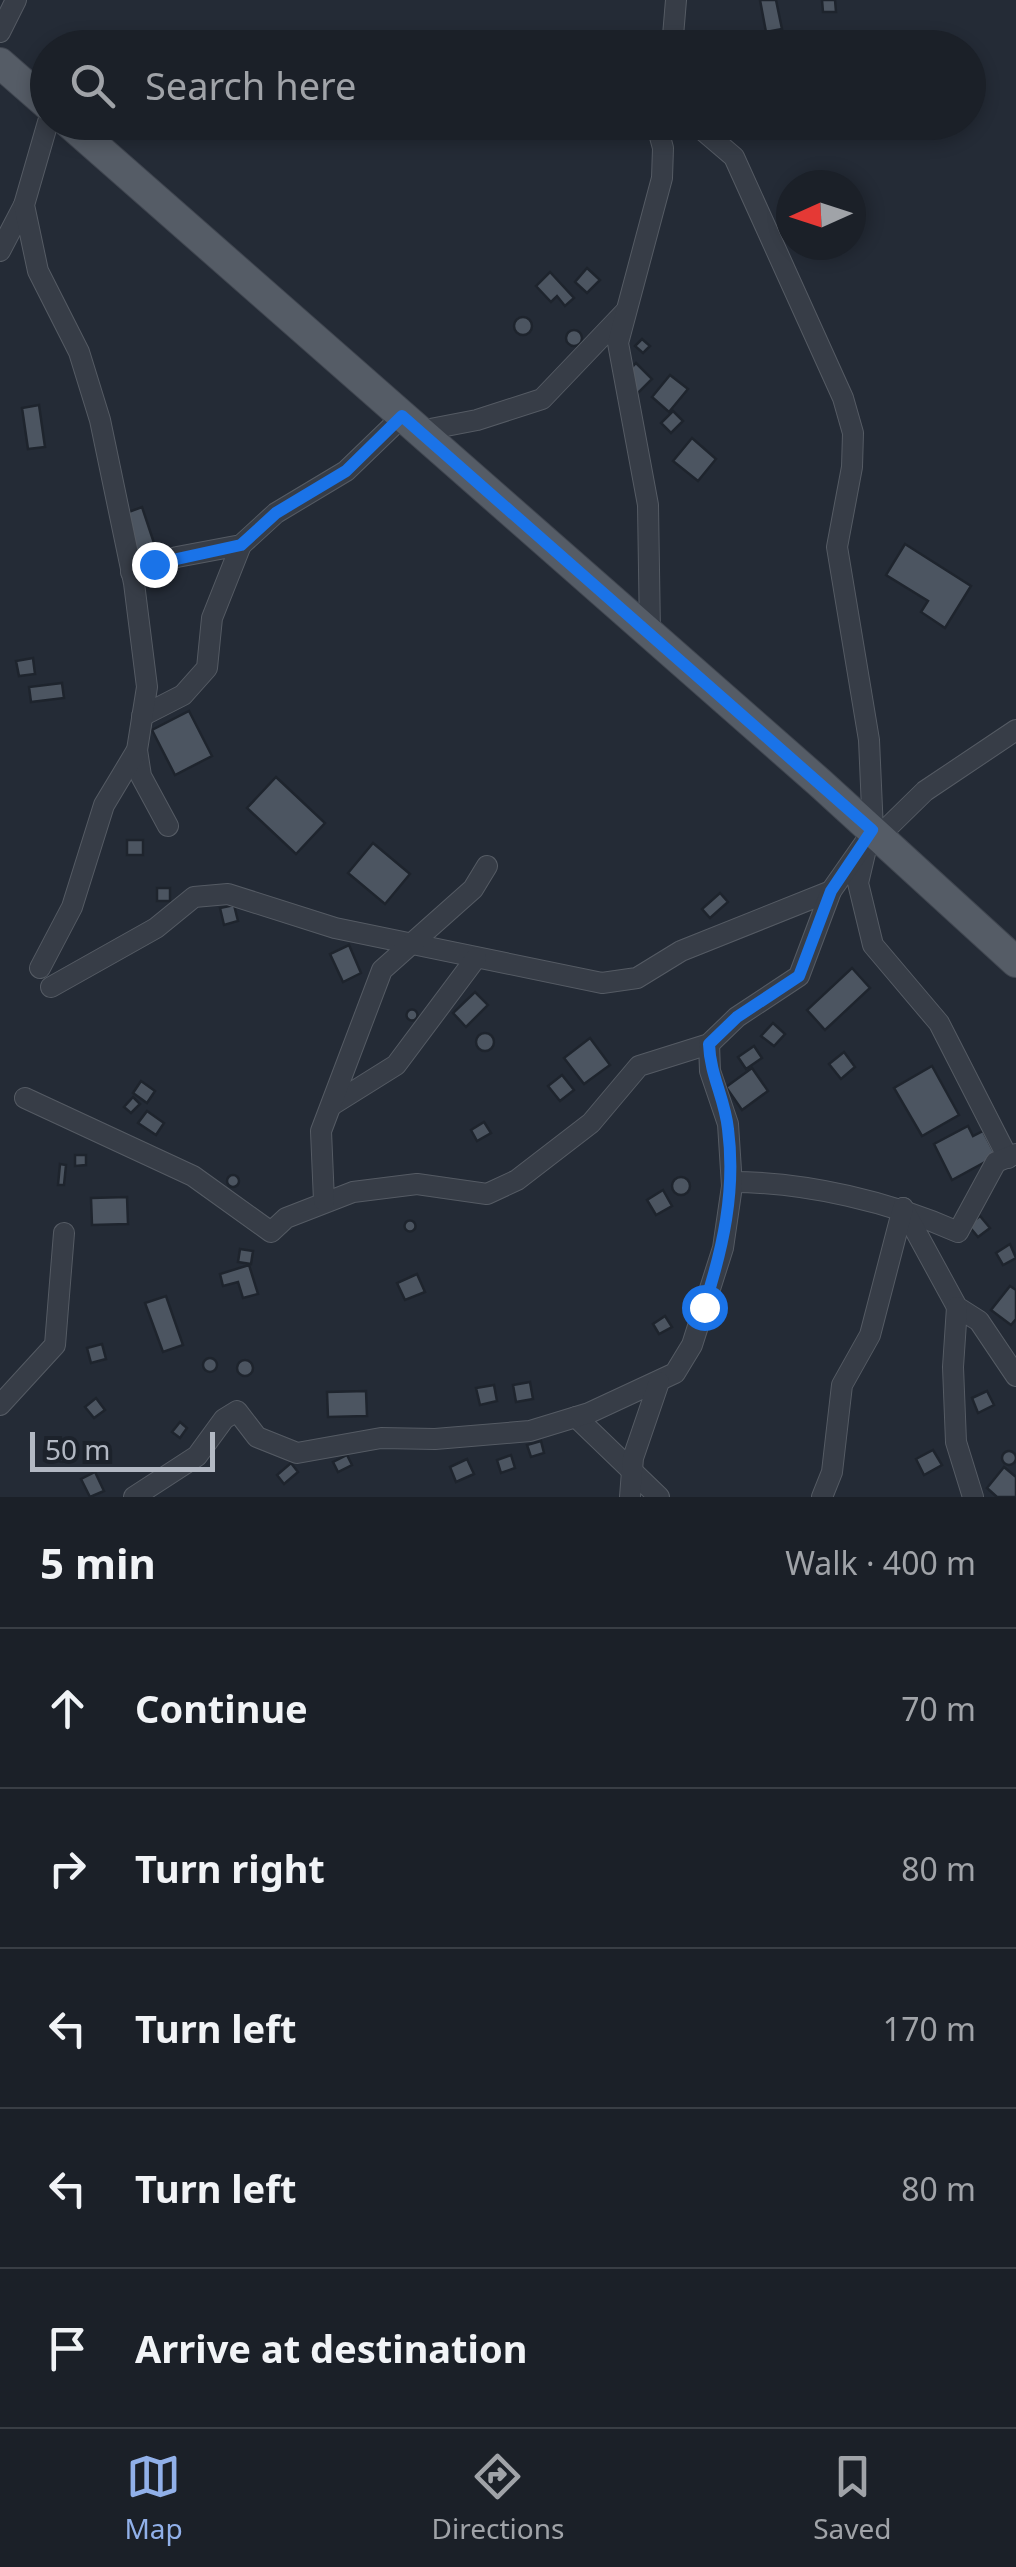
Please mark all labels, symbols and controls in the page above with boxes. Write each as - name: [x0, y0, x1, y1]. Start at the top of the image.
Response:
- search box: [30, 30, 986, 140]
- icon: search: [65, 58, 120, 113]
- text: Search here: [145, 59, 356, 111]
- north arrow: [776, 170, 866, 260]
- route end: [132, 542, 178, 588]
- route start: [682, 1285, 728, 1331]
- scale bar: [30, 1427, 215, 1472]
- text: 50 m: [45, 1430, 111, 1468]
- text: 5 min: [40, 1534, 156, 1591]
- text: Walk · 400 m: [785, 1541, 976, 1584]
- icon: ahead: [40, 1681, 95, 1736]
- text: Continue: [135, 1682, 308, 1734]
- text: 70 m: [901, 1687, 976, 1730]
- icon: right: [40, 1841, 95, 1896]
- text: Turn right: [135, 1842, 325, 1894]
- text: 80 m: [901, 1847, 976, 1890]
- icon: left: [40, 2001, 95, 2056]
- text: Turn left: [135, 2002, 297, 2054]
- text: 170 m: [883, 2007, 976, 2050]
- icon: left: [40, 2161, 95, 2216]
- text: Turn left: [135, 2162, 297, 2214]
- text: 80 m: [901, 2167, 976, 2210]
- icon: arrive: [40, 2321, 95, 2376]
- text: Arrive at destination: [135, 2322, 527, 2374]
- tab: Map: [124, 2449, 183, 2547]
- tab: Directions: [432, 2449, 564, 2547]
- tab: Saved: [813, 2449, 892, 2547]

